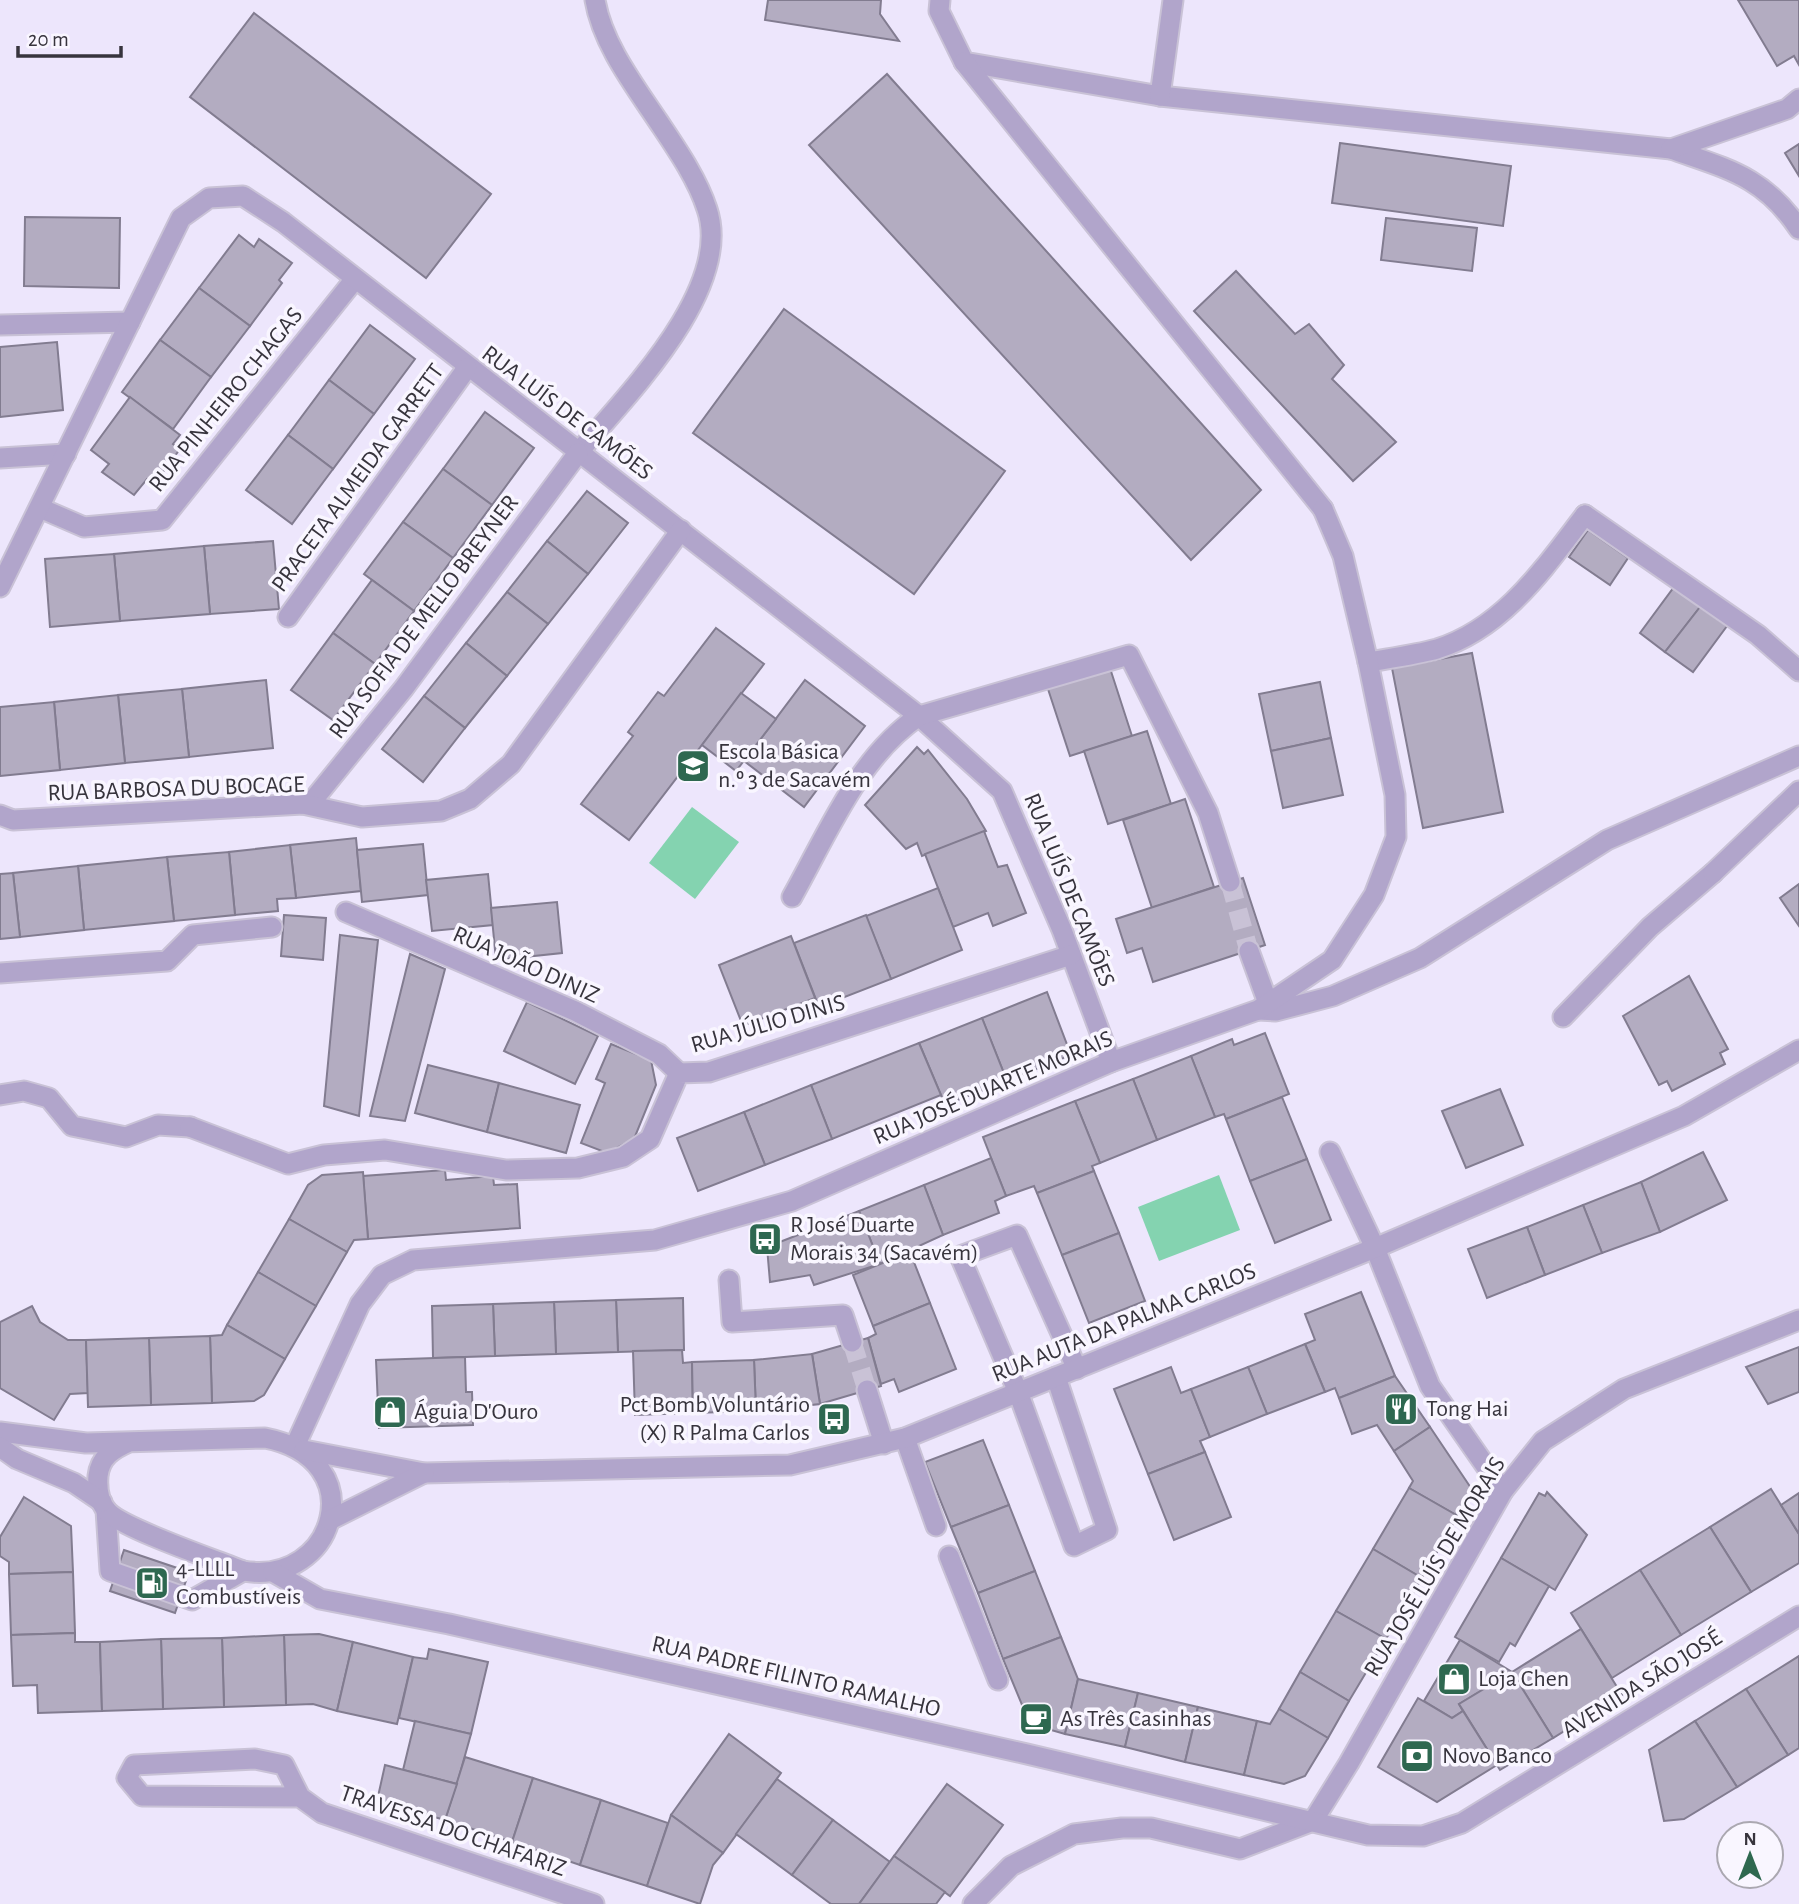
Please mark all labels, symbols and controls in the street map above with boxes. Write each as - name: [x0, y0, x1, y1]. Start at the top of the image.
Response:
- scale bar: [18, 14, 121, 58]
- text: 20 m: [28, 29, 69, 50]
- street label: RUA PINHEIRO CHAGAS: [145, 303, 307, 497]
- street label: RUA LUÍS DE CAMÕES: [477, 340, 658, 485]
- street label: PRACETA ALMEIDA GARRETT: [267, 359, 449, 596]
- street label: RUA SOFIA DE MELLO BREYNER: [325, 491, 523, 743]
- place label: Escola Básica n.º 3 de Sacavém: [718, 740, 871, 792]
- school or university icon: Escola Básica n.º 3 de Sacavém: [674, 747, 712, 785]
- street label: RUA BARBOSA DU BOCAGE: [47, 773, 305, 805]
- street label: RUA LUÍS DE CAMÕES: [1019, 789, 1121, 990]
- street label: RUA JOÃO DINIZ: [449, 920, 604, 1008]
- street label: RUA JÚLIO DINIS: [688, 989, 848, 1057]
- street label: RUA JOSÉ DUARTE MORAIS: [869, 1025, 1116, 1149]
- place label: R José Duarte Morais 34 (Sacavém): [790, 1213, 979, 1265]
- bus stop icon: R José Duarte Morais 34 (Sacavém): [746, 1220, 784, 1258]
- street label: RUA AUTA DA PALMA CARLOS: [989, 1259, 1259, 1387]
- restaurant icon: Tong Hai: [1382, 1390, 1420, 1428]
- shop icon: Águia D'Ouro: [371, 1393, 409, 1431]
- place label: Pct Bomb Voluntário (X) R Palma Carlos: [620, 1393, 810, 1445]
- place label: Tong Hai: [1426, 1397, 1509, 1421]
- place label: Águia D'Ouro: [414, 1398, 538, 1424]
- bus stop icon: Pct Bomb Voluntário (X) R Palma Carlos: [815, 1400, 853, 1438]
- street label: RUA JOSÉ LUÍS DE MORAIS: [1358, 1452, 1510, 1681]
- place label: 4-LLLL Combustíveis: [176, 1557, 301, 1609]
- fuel station icon: 4-LLLL Combustíveis: [133, 1564, 171, 1602]
- street label: AVENIDA SÃO JOSÉ: [1557, 1623, 1727, 1743]
- street label: RUA PADRE FILINTO RAMALHO: [649, 1632, 943, 1722]
- shop icon: Loja Chen: [1435, 1660, 1473, 1698]
- place label: Loja Chen: [1478, 1667, 1569, 1691]
- cafe icon: As Três Casinhas: [1017, 1700, 1055, 1738]
- place label: As Três Casinhas: [1060, 1707, 1212, 1731]
- bank icon: Novo Banco: [1398, 1737, 1436, 1775]
- place label: Novo Banco: [1442, 1744, 1552, 1768]
- street label: TRAVESSA DO CHAFARIZ: [337, 1781, 569, 1881]
- north arrow: [1715, 1820, 1785, 1890]
- text: N: [1743, 1830, 1757, 1849]

